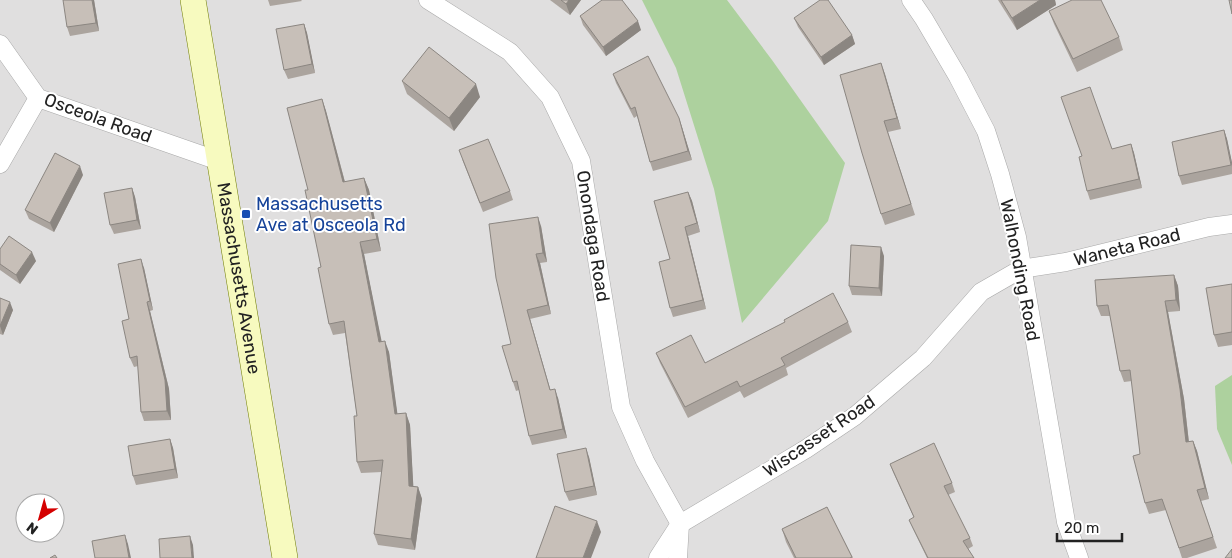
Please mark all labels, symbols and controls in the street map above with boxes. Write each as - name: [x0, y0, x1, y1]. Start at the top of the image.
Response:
- street label: Osceola Road: [41, 88, 155, 148]
- street label: Onondaga Road: [572, 169, 614, 303]
- street label: Massachusetts Avenue: [212, 181, 265, 376]
- place label: Massachusetts Ave at Osceola Rd: [256, 193, 406, 236]
- street label: Walhonding Road: [995, 197, 1045, 343]
- marker: Massachusetts Ave at Osceola Rd: [240, 208, 252, 220]
- street label: Waneta Road: [1071, 223, 1183, 271]
- street label: Wiscasset Road: [759, 390, 879, 482]
- north arrow: [15, 493, 65, 543]
- scale bar: [1057, 510, 1122, 542]
- text: N: [23, 518, 42, 538]
- text: 20 m: [1064, 519, 1099, 537]

